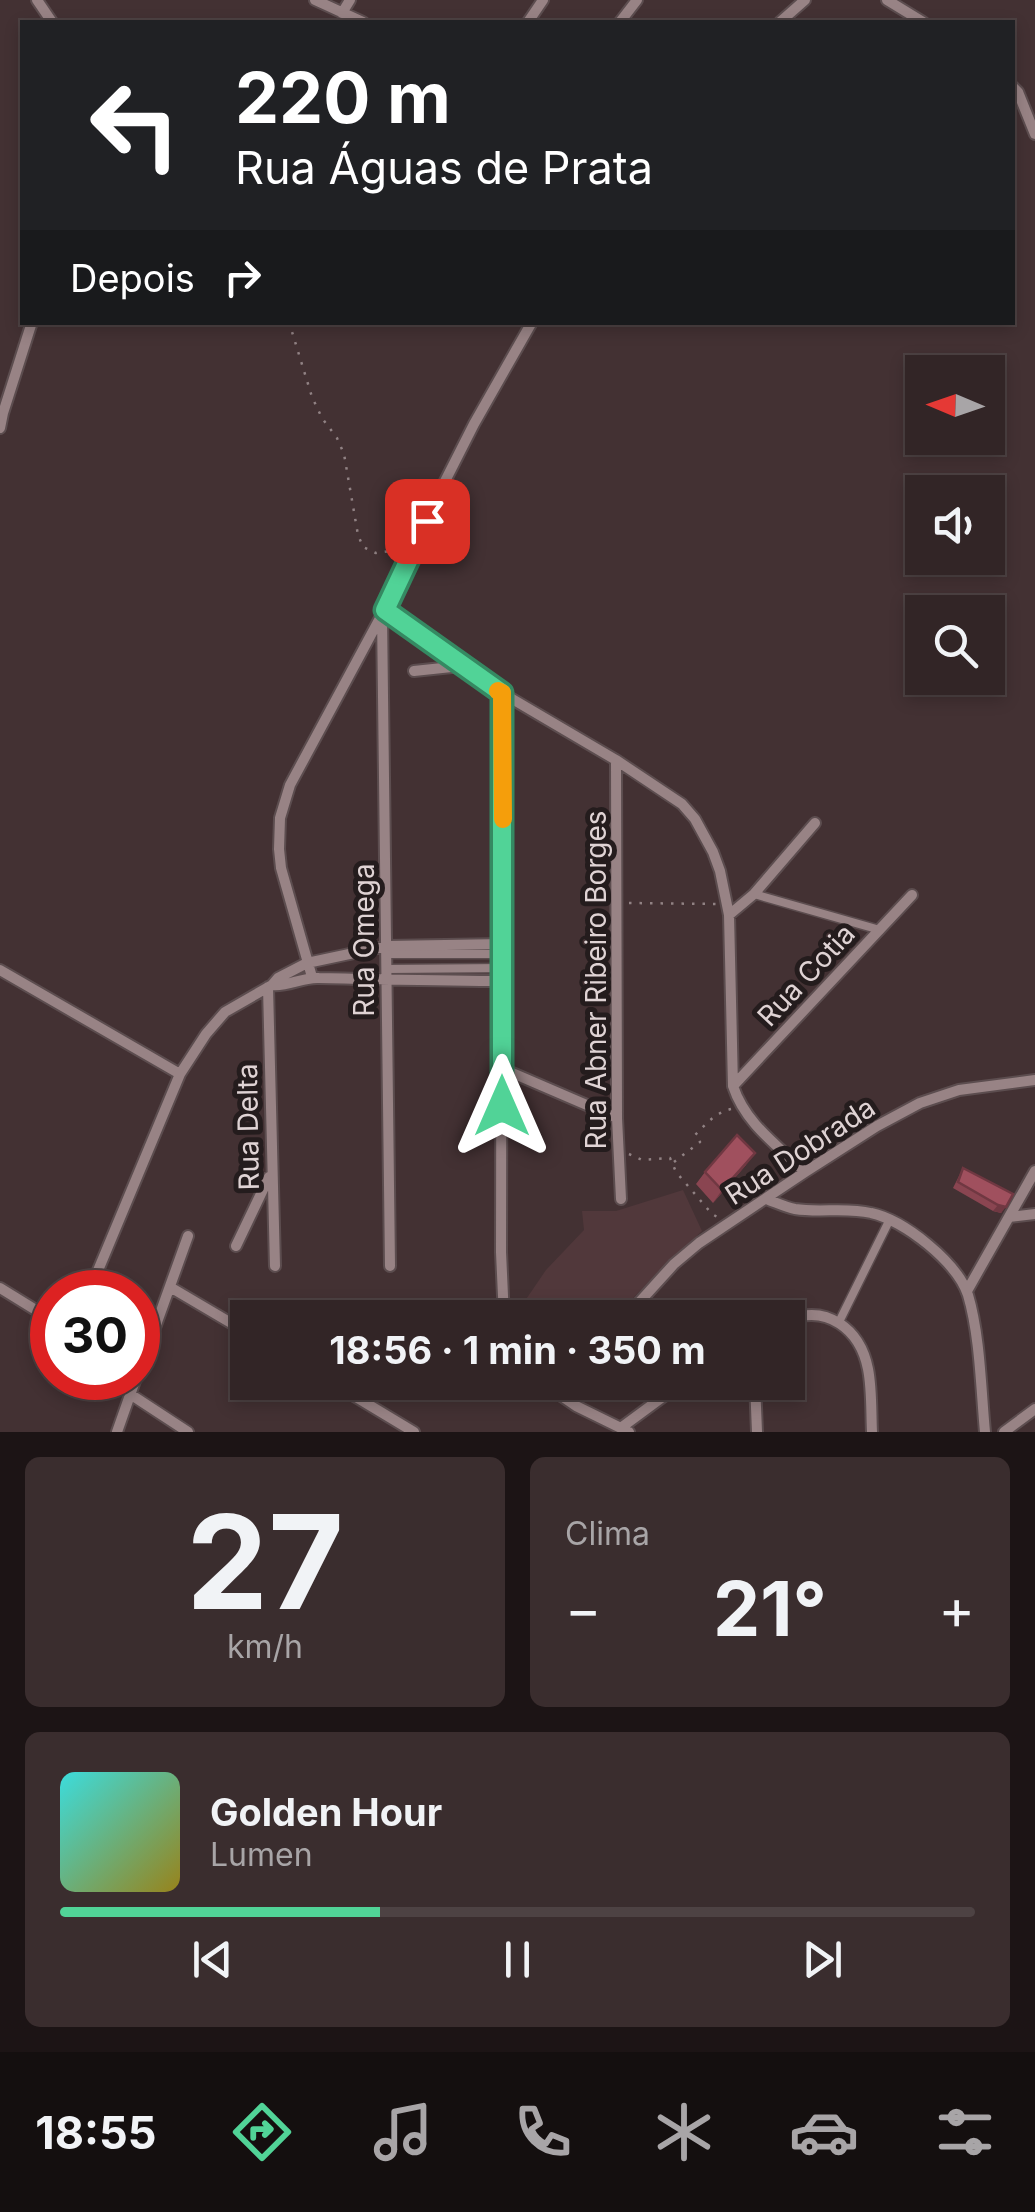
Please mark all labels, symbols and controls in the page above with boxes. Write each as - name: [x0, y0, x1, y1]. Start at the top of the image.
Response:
- text: 220 m: [235, 55, 451, 140]
- icon: left: [70, 60, 200, 190]
- text: Rua Águas de Prata: [235, 140, 653, 195]
- icon: right: [215, 250, 270, 305]
- text: Depois: [70, 255, 195, 301]
- north arrow: [905, 355, 1005, 455]
- map controls: [905, 355, 1005, 695]
- button: sound: [905, 475, 1005, 575]
- pin: [385, 479, 470, 564]
- icon: arrive: [400, 494, 455, 549]
- button: search: [905, 595, 1005, 695]
- street label: Rua Abner Ribeiro Borges: [579, 810, 613, 1150]
- street label: Rua Omega: [347, 863, 381, 1017]
- street label: Rua Cotia: [750, 917, 862, 1033]
- position arrow: [450, 1054, 554, 1158]
- street label: Rua Delta: [230, 1063, 266, 1191]
- street label: Rua Dobrada: [719, 1090, 881, 1212]
- speed limit sign: 30: [30, 1270, 160, 1400]
- text: 18:56 · 1 min · 350 m: [329, 1327, 706, 1373]
- text: 27: [186, 1483, 344, 1640]
- text: Clima: [565, 1514, 650, 1553]
- text: 21°: [713, 1563, 827, 1654]
- text: −: [565, 1576, 601, 1642]
- text: +: [939, 1576, 975, 1642]
- text: km/h: [227, 1627, 303, 1666]
- text: Golden Hour: [210, 1789, 442, 1835]
- text: Lumen: [210, 1835, 313, 1874]
- icon: previous: [185, 1932, 240, 1987]
- icon: pause: [490, 1932, 545, 1987]
- icon: next: [795, 1932, 850, 1987]
- icon: directions: [227, 2097, 297, 2167]
- icon: music: [368, 2097, 438, 2167]
- icon: phone: [508, 2097, 578, 2167]
- icon: climate: [649, 2097, 719, 2167]
- icon: car: [789, 2097, 859, 2167]
- icon: filters: [930, 2097, 1000, 2167]
- text: 18:55: [35, 2105, 157, 2160]

